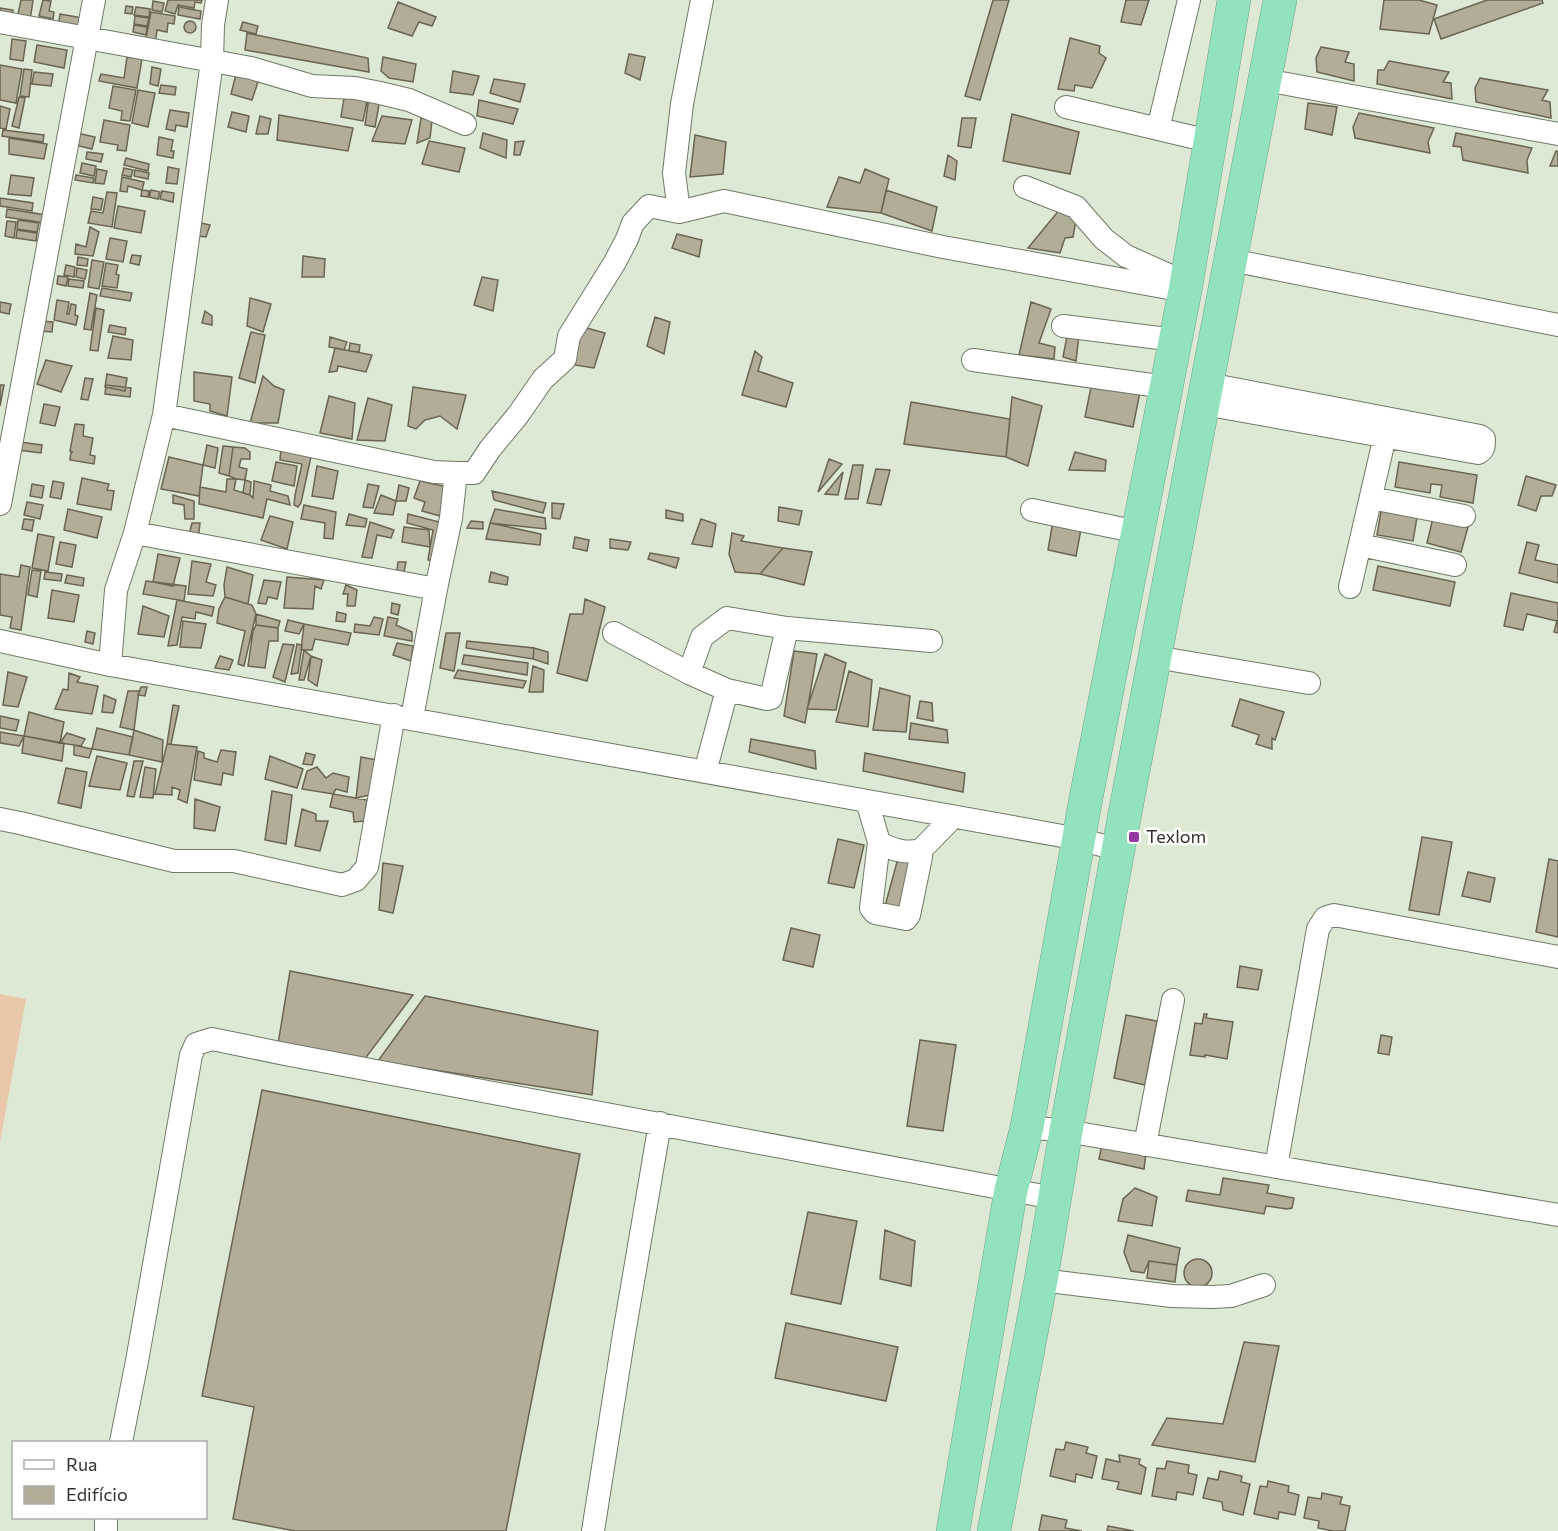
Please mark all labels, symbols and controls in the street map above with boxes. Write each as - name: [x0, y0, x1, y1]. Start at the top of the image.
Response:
- place label: Texlom: [1146, 825, 1206, 847]
- marker: Texlom: [1127, 830, 1141, 844]
- legend: [12, 1441, 207, 1519]
- text: Rua: [66, 1453, 97, 1475]
- text: Edifício: [66, 1483, 128, 1505]

